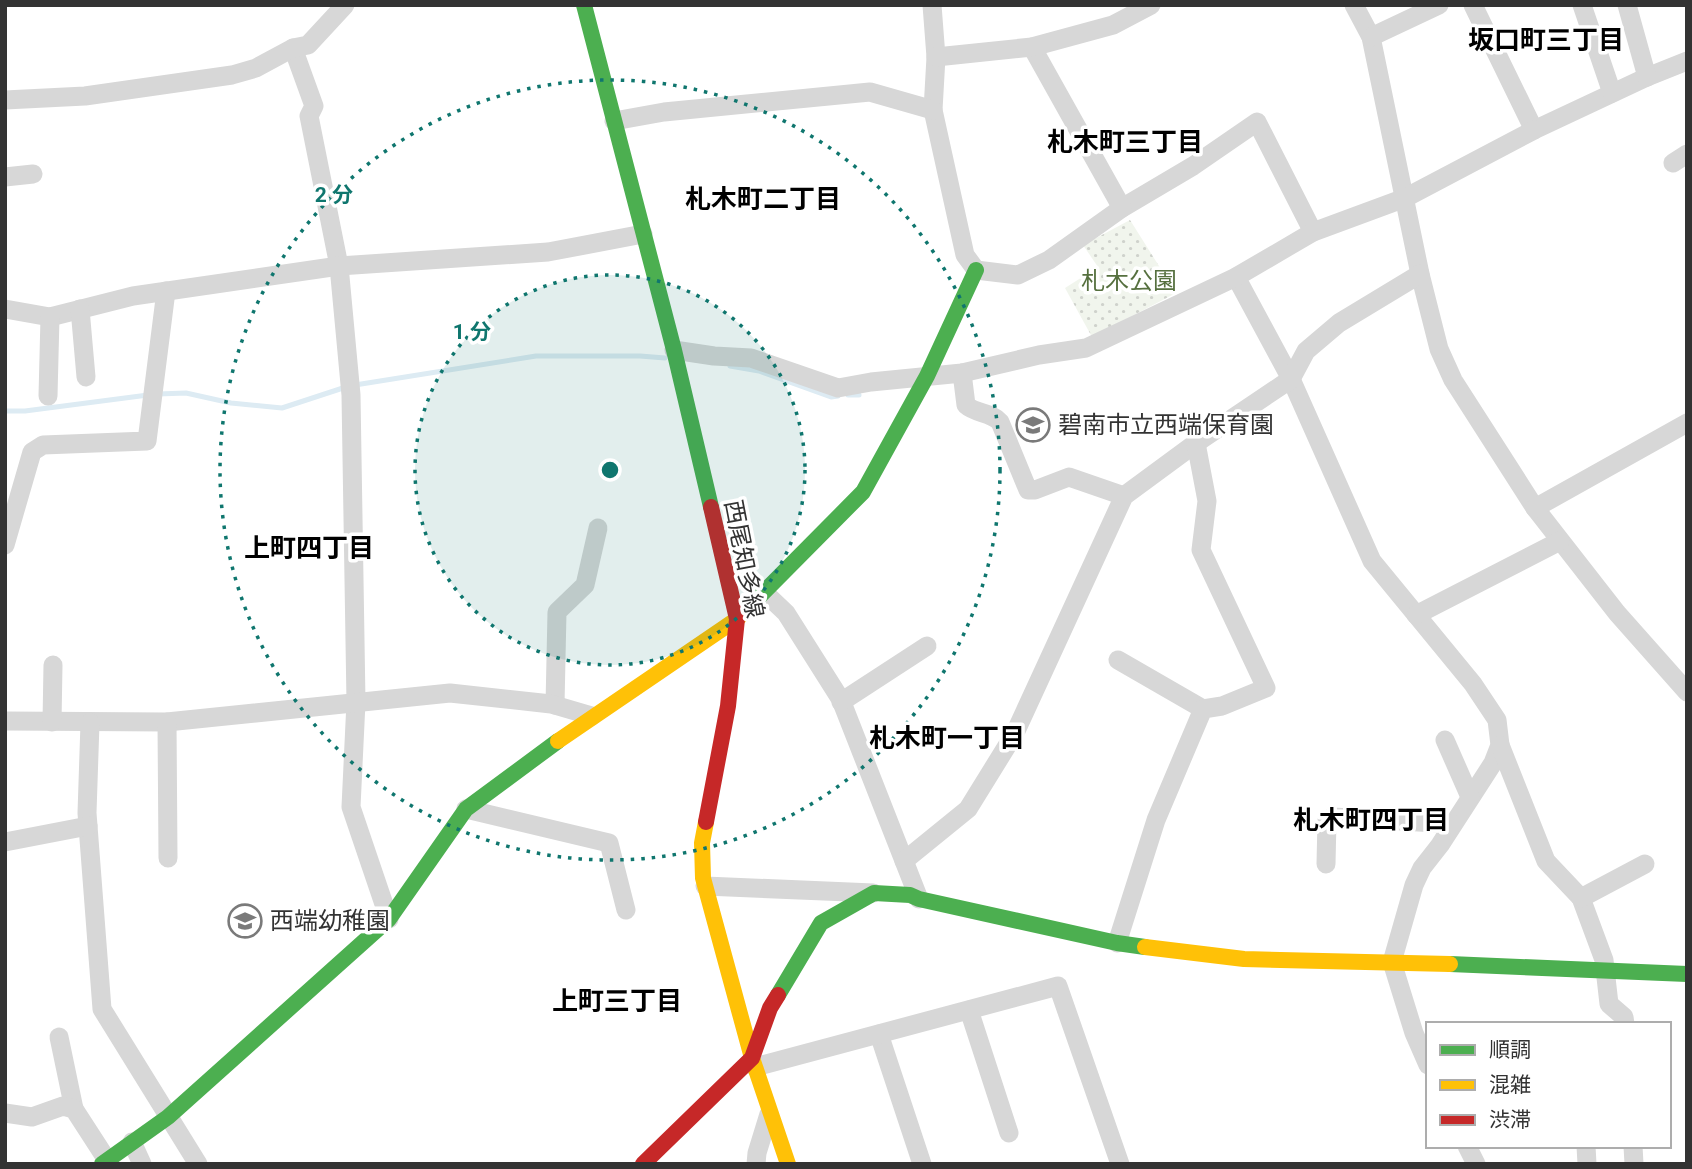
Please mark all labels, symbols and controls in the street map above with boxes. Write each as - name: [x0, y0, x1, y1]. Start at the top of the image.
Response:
- district label: 坂口町三丁目: [1468, 25, 1624, 55]
- district label: 札木町三丁目: [1047, 127, 1203, 157]
- text: 2 分: [315, 183, 353, 207]
- district label: 札木町二丁目: [685, 184, 841, 214]
- park label: 札木公園: [1081, 267, 1177, 295]
- text: 1 分: [453, 320, 491, 344]
- school or university icon: 碧南市立西端保育園: [1014, 406, 1052, 444]
- place label: 碧南市立西端保育園: [1058, 411, 1274, 439]
- centre of rings: [598, 458, 622, 482]
- street label: 西尾知多線: [719, 497, 769, 621]
- district label: 上町四丁目: [244, 533, 374, 563]
- district label: 札木町一丁目: [869, 723, 1025, 753]
- district label: 札木町四丁目: [1293, 805, 1449, 835]
- school or university icon: 西端幼稚園: [226, 902, 264, 940]
- place label: 西端幼稚園: [270, 907, 390, 935]
- district label: 上町三丁目: [552, 986, 682, 1016]
- legend: [1426, 1022, 1671, 1148]
- text: 順調: [1489, 1038, 1531, 1062]
- text: 混雑: [1489, 1073, 1531, 1097]
- text: 渋滞: [1489, 1108, 1531, 1132]

